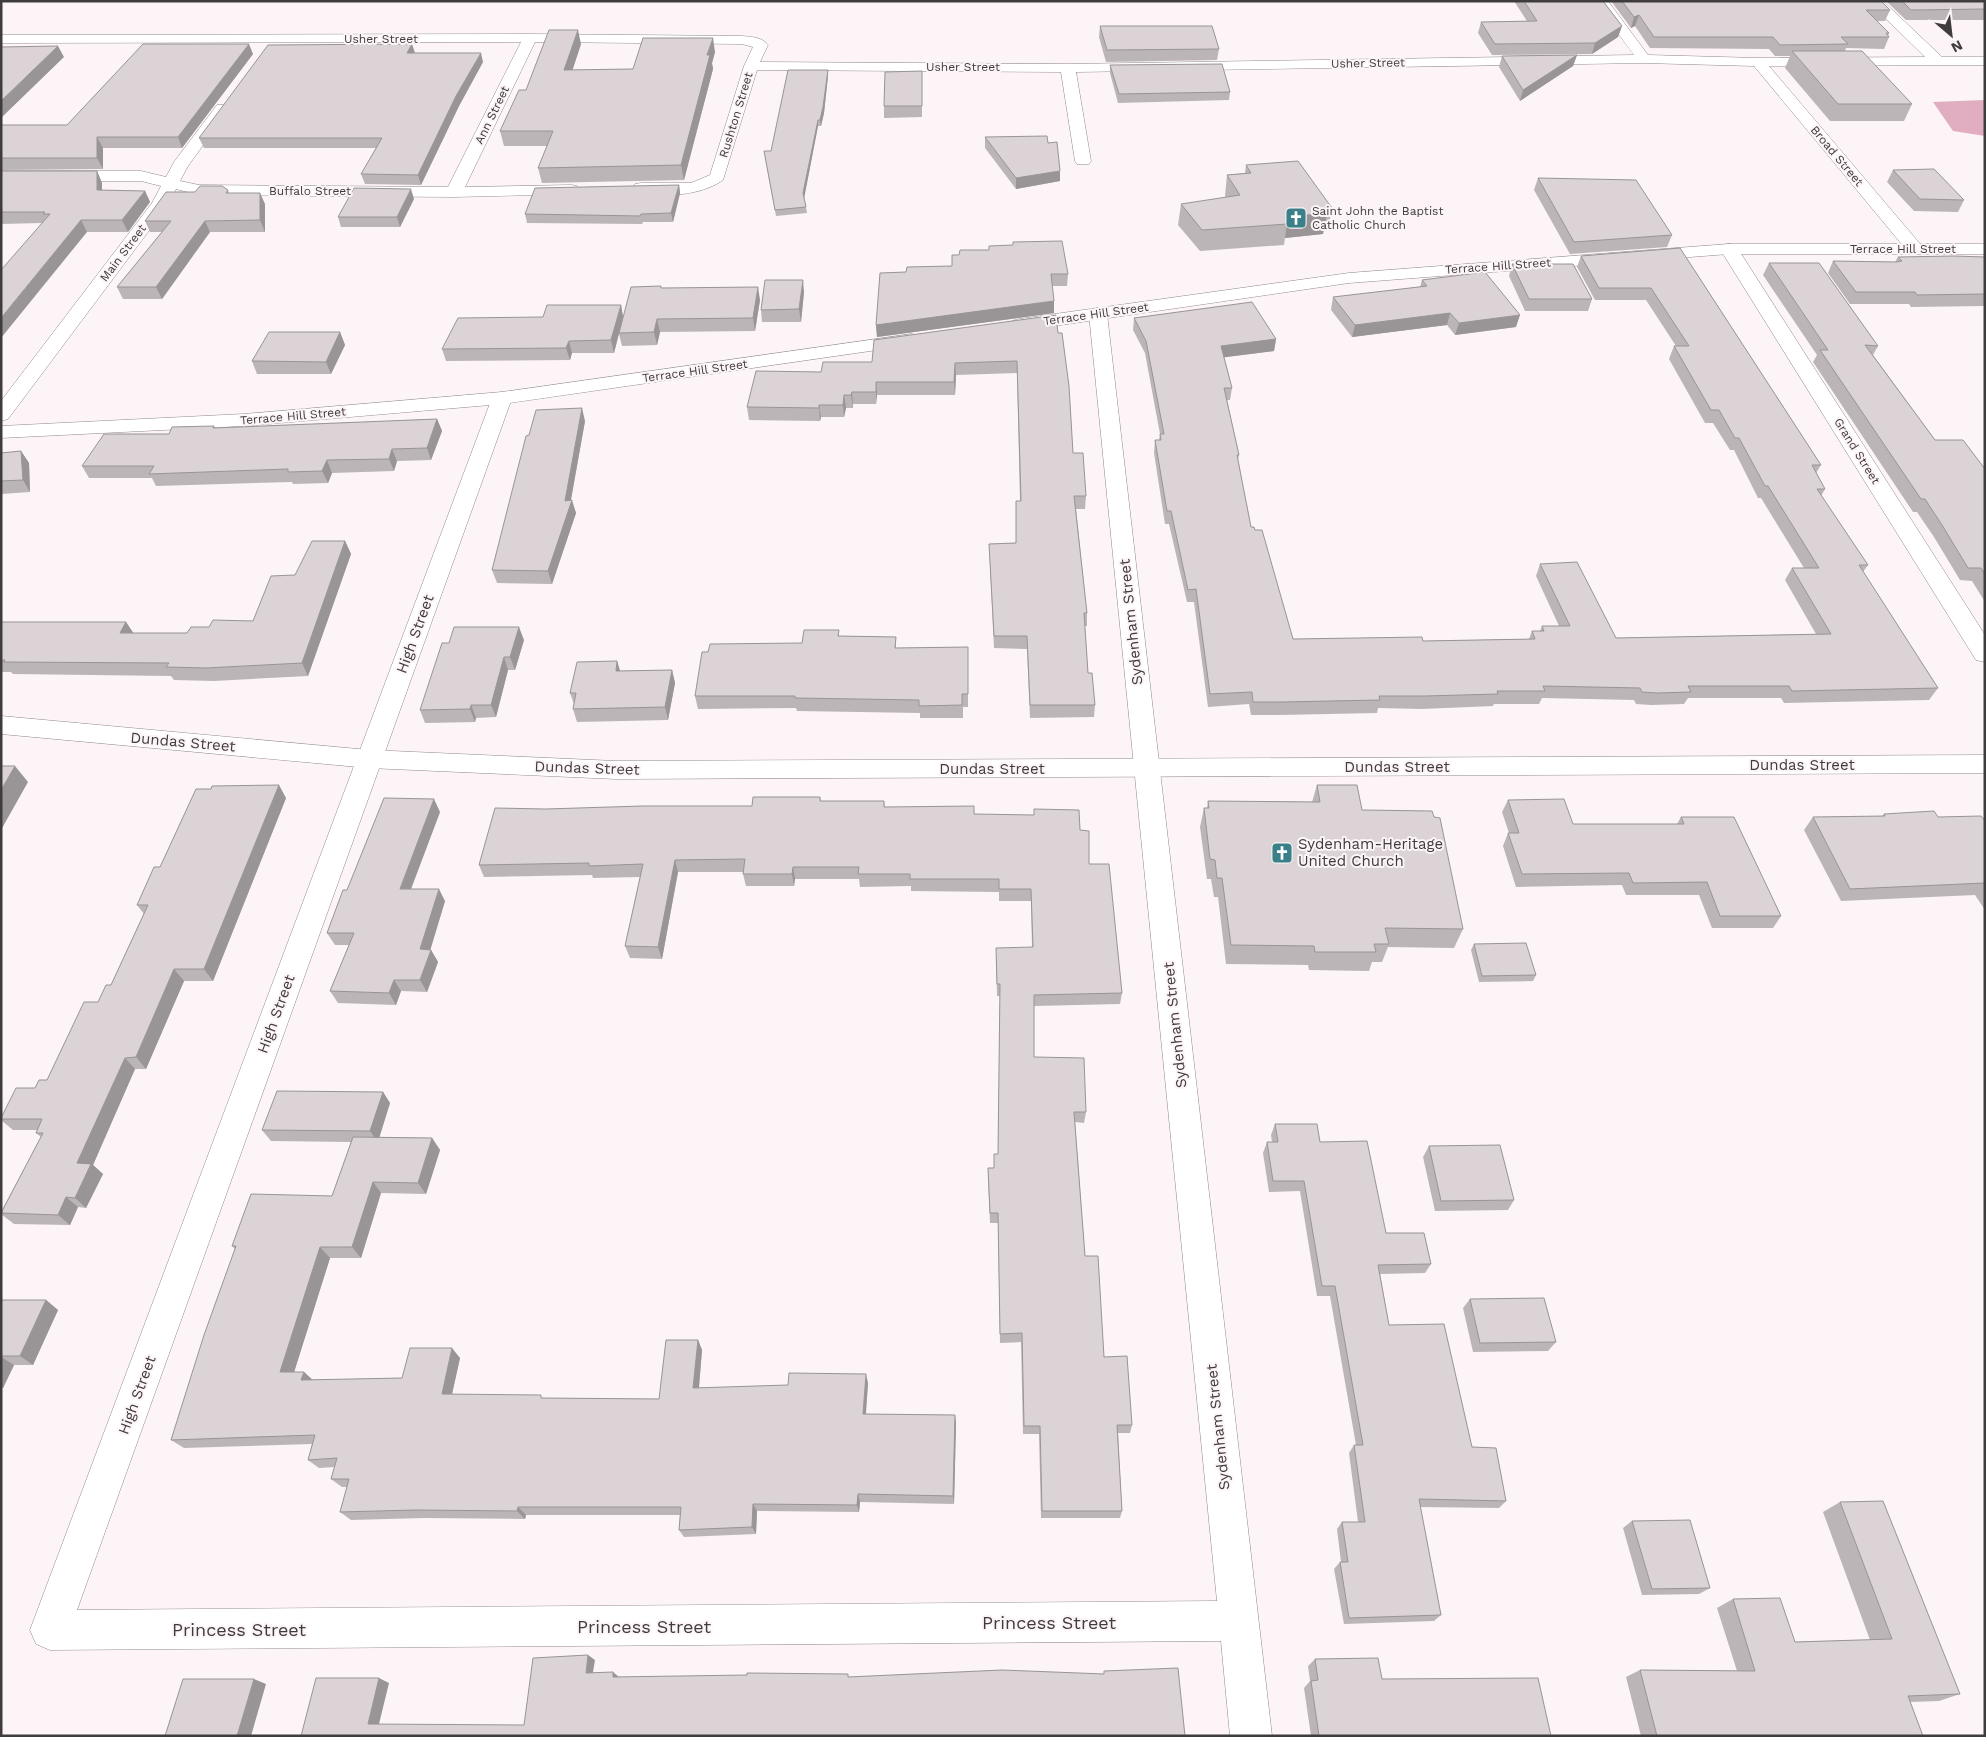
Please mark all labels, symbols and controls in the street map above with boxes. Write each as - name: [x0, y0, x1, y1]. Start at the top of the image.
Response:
- north arrow: [1926, 10, 1976, 60]
- street label: Usher Street: [344, 32, 418, 46]
- text: N: [1949, 37, 1965, 56]
- street label: Usher Street: [1331, 55, 1405, 71]
- street label: Usher Street: [926, 60, 1000, 74]
- street label: Rushton Street: [716, 70, 756, 160]
- street label: Ann Street: [472, 84, 512, 146]
- street label: Broad Street: [1808, 123, 1866, 189]
- street label: Buffalo Street: [269, 184, 351, 198]
- place label: Saint John the Baptist Catholic Church: [1312, 204, 1443, 232]
- church icon: Saint John the Baptist Catholic Church: [1284, 206, 1308, 230]
- street label: Main Street: [97, 222, 149, 284]
- street label: Terrace Hill Street: [1850, 242, 1956, 256]
- street label: Terrace Hill Street: [1445, 255, 1551, 277]
- street label: Terrace Hill Street: [1042, 300, 1150, 328]
- street label: Terrace Hill Street: [641, 357, 749, 385]
- street label: Terrace Hill Street: [240, 404, 346, 428]
- street label: Grand Street: [1831, 415, 1883, 487]
- street label: Sydenham Street: [1115, 557, 1147, 686]
- street label: High Street: [392, 591, 438, 676]
- street label: Dundas Street: [130, 728, 237, 756]
- street label: Dundas Street: [1749, 756, 1855, 774]
- street label: Dundas Street: [534, 757, 641, 779]
- street label: Dundas Street: [1344, 758, 1450, 776]
- street label: Dundas Street: [939, 760, 1045, 778]
- place label: Sydenham-Heritage United Church: [1298, 835, 1443, 870]
- church icon: Sydenham-Heritage United Church: [1270, 841, 1294, 865]
- street label: Sydenham Street: [1159, 960, 1191, 1089]
- street label: High Street: [253, 971, 299, 1056]
- street label: High Street: [114, 1352, 160, 1437]
- street label: Sydenham Street: [1202, 1362, 1234, 1491]
- street label: Princess Street: [982, 1612, 1116, 1633]
- street label: Princess Street: [577, 1616, 711, 1637]
- street label: Princess Street: [172, 1619, 306, 1640]

